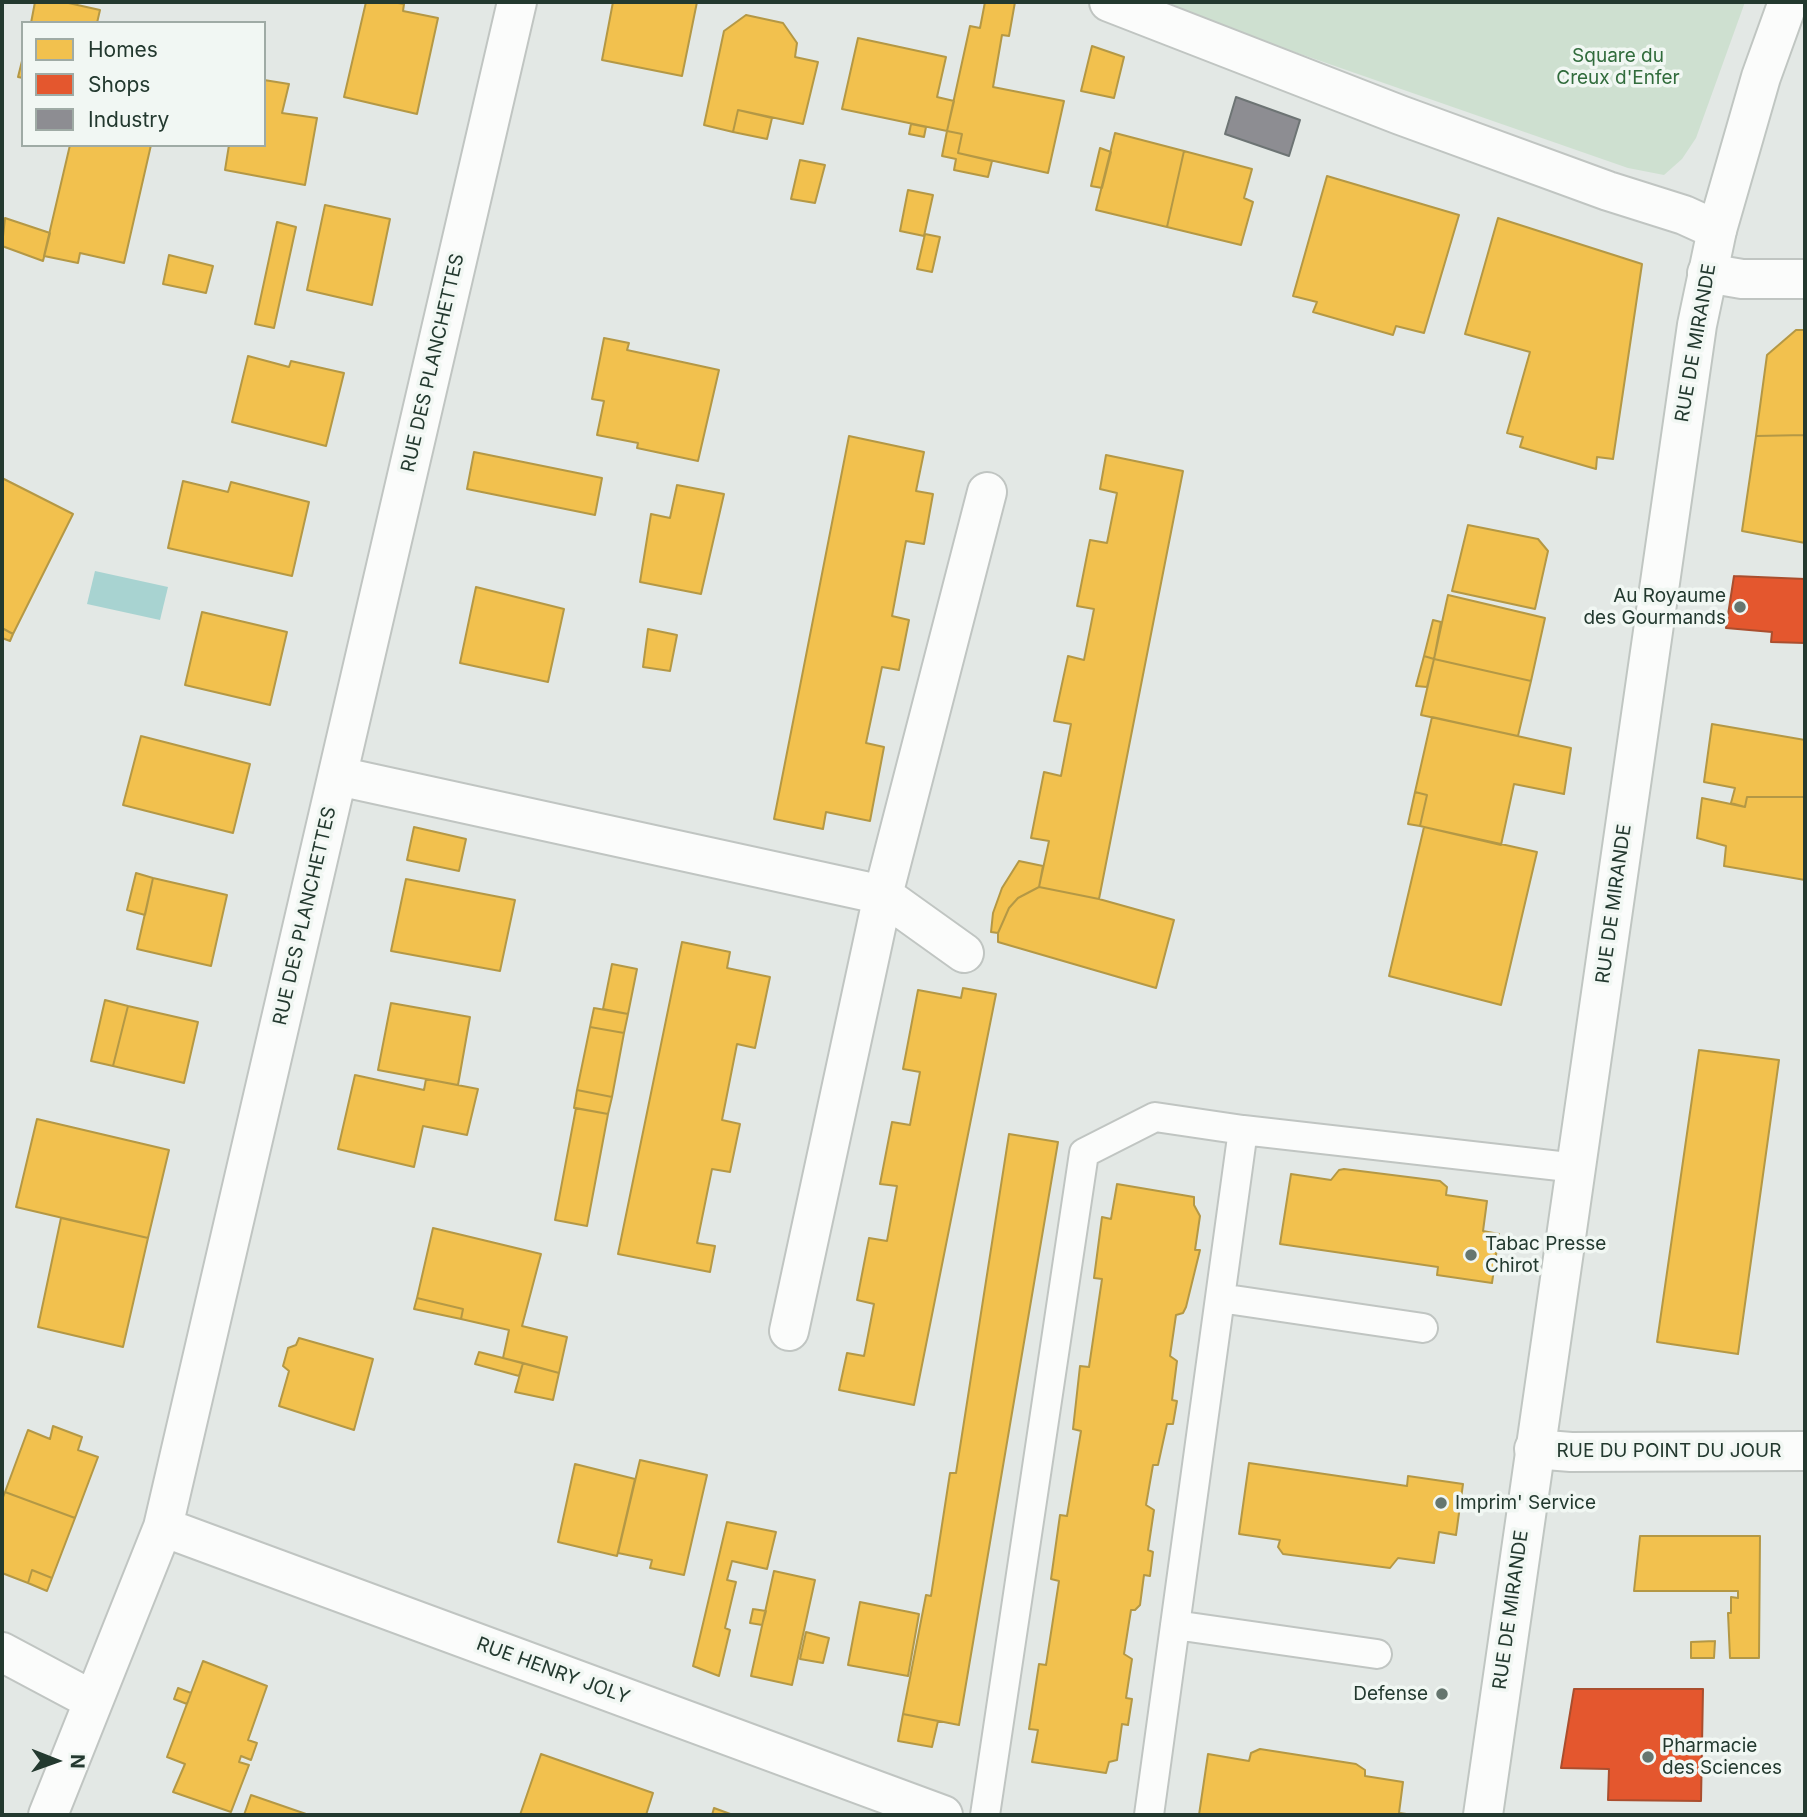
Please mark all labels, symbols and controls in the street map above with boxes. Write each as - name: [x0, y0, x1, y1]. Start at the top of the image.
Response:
- legend: [21, 21, 266, 147]
- text: Homes: [88, 37, 158, 62]
- park label: Square du Creux d'Enfer: [1556, 45, 1680, 89]
- text: Shops: [88, 72, 150, 97]
- text: Industry: [88, 107, 169, 132]
- street label: RUE DES PLANCHETTES: [397, 251, 469, 475]
- street label: RUE DE MIRANDE: [1671, 262, 1721, 424]
- place label: Au Royaume des Gourmands: [1583, 585, 1726, 629]
- marker: Au Royaume des Gourmands: [1732, 599, 1748, 615]
- street label: RUE DES PLANCHETTES: [269, 804, 341, 1028]
- street label: RUE DE MIRANDE: [1592, 823, 1636, 985]
- place label: Tabac Presse Chirot: [1485, 1233, 1606, 1277]
- marker: Tabac Presse Chirot: [1463, 1247, 1479, 1263]
- street label: RUE DU POINT DU JOUR: [1557, 1440, 1781, 1462]
- place label: Imprim' Service: [1455, 1492, 1596, 1514]
- marker: Imprim' Service: [1433, 1495, 1449, 1511]
- street label: RUE DE MIRANDE: [1489, 1529, 1533, 1691]
- street label: RUE HENRY JOLY: [473, 1633, 633, 1709]
- place label: Defense: [1353, 1683, 1428, 1705]
- marker: Defense: [1434, 1686, 1450, 1702]
- north arrow: [21, 1726, 91, 1796]
- place label: Pharmacie des Sciences: [1662, 1735, 1782, 1779]
- marker: Pharmacie des Sciences: [1640, 1749, 1656, 1765]
- text: N: [66, 1754, 89, 1769]

